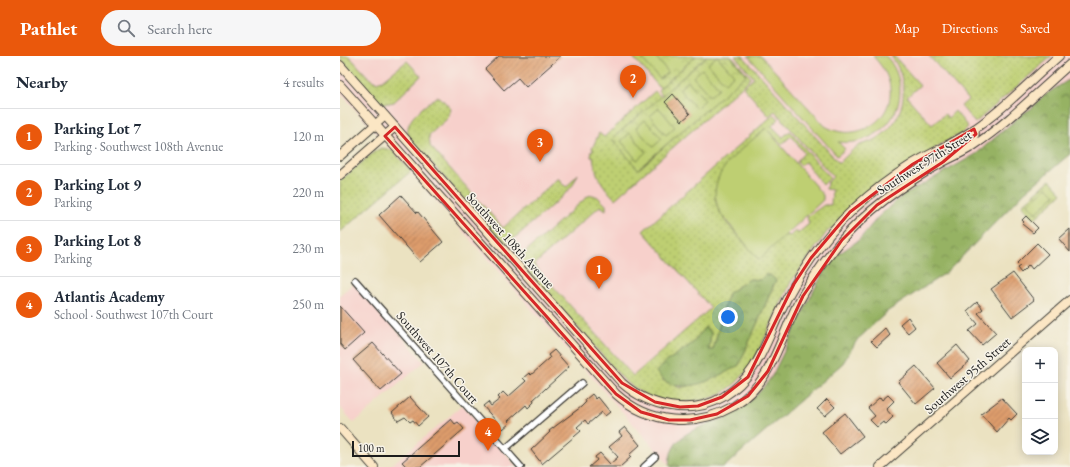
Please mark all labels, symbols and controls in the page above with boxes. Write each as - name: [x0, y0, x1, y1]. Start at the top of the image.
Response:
- search box: [101, 10, 381, 46]
- text: Pathlet: [20, 16, 77, 41]
- icon: search: [115, 17, 137, 39]
- text: Search here: [147, 19, 212, 38]
- text: Map: [894, 19, 920, 37]
- text: Directions: [942, 19, 998, 37]
- text: Saved: [1020, 19, 1050, 37]
- pin: 2: [620, 65, 646, 98]
- text: Nearby: [16, 71, 68, 93]
- text: 4 results: [283, 74, 324, 91]
- text: Parking Lot 7: [54, 119, 141, 138]
- street label: Southwest 97th Street: [874, 126, 975, 198]
- text: 1: [26, 128, 32, 145]
- text: 120 m: [293, 128, 324, 145]
- pin: 3: [527, 129, 553, 162]
- text: Parking · Southwest 108th Avenue: [54, 138, 223, 155]
- text: Parking Lot 9: [54, 175, 141, 194]
- text: 2: [26, 184, 32, 201]
- text: 220 m: [293, 184, 324, 201]
- street label: Southwest 108th Avenue: [463, 189, 558, 292]
- text: Parking: [54, 194, 92, 211]
- text: Parking Lot 8: [54, 231, 141, 250]
- text: 3: [26, 240, 32, 257]
- text: 230 m: [293, 240, 324, 257]
- text: Parking: [54, 250, 92, 267]
- pin: 1: [586, 256, 612, 289]
- text: Atlantis Academy: [54, 287, 165, 306]
- text: 4: [26, 296, 32, 313]
- text: 250 m: [293, 296, 324, 313]
- text: School · Southwest 107th Court: [54, 306, 213, 323]
- street label: Southwest 107th Court: [393, 307, 483, 407]
- your location: [718, 307, 738, 327]
- street label: Southwest 95th Street: [921, 333, 1014, 417]
- map controls: [1022, 347, 1058, 455]
- button: +: [1022, 347, 1058, 383]
- button: −: [1022, 383, 1058, 419]
- pin: 4: [475, 418, 501, 451]
- button: layers: [1022, 419, 1058, 455]
- scale bar: [352, 439, 460, 458]
- text: 100 m: [358, 441, 385, 455]

